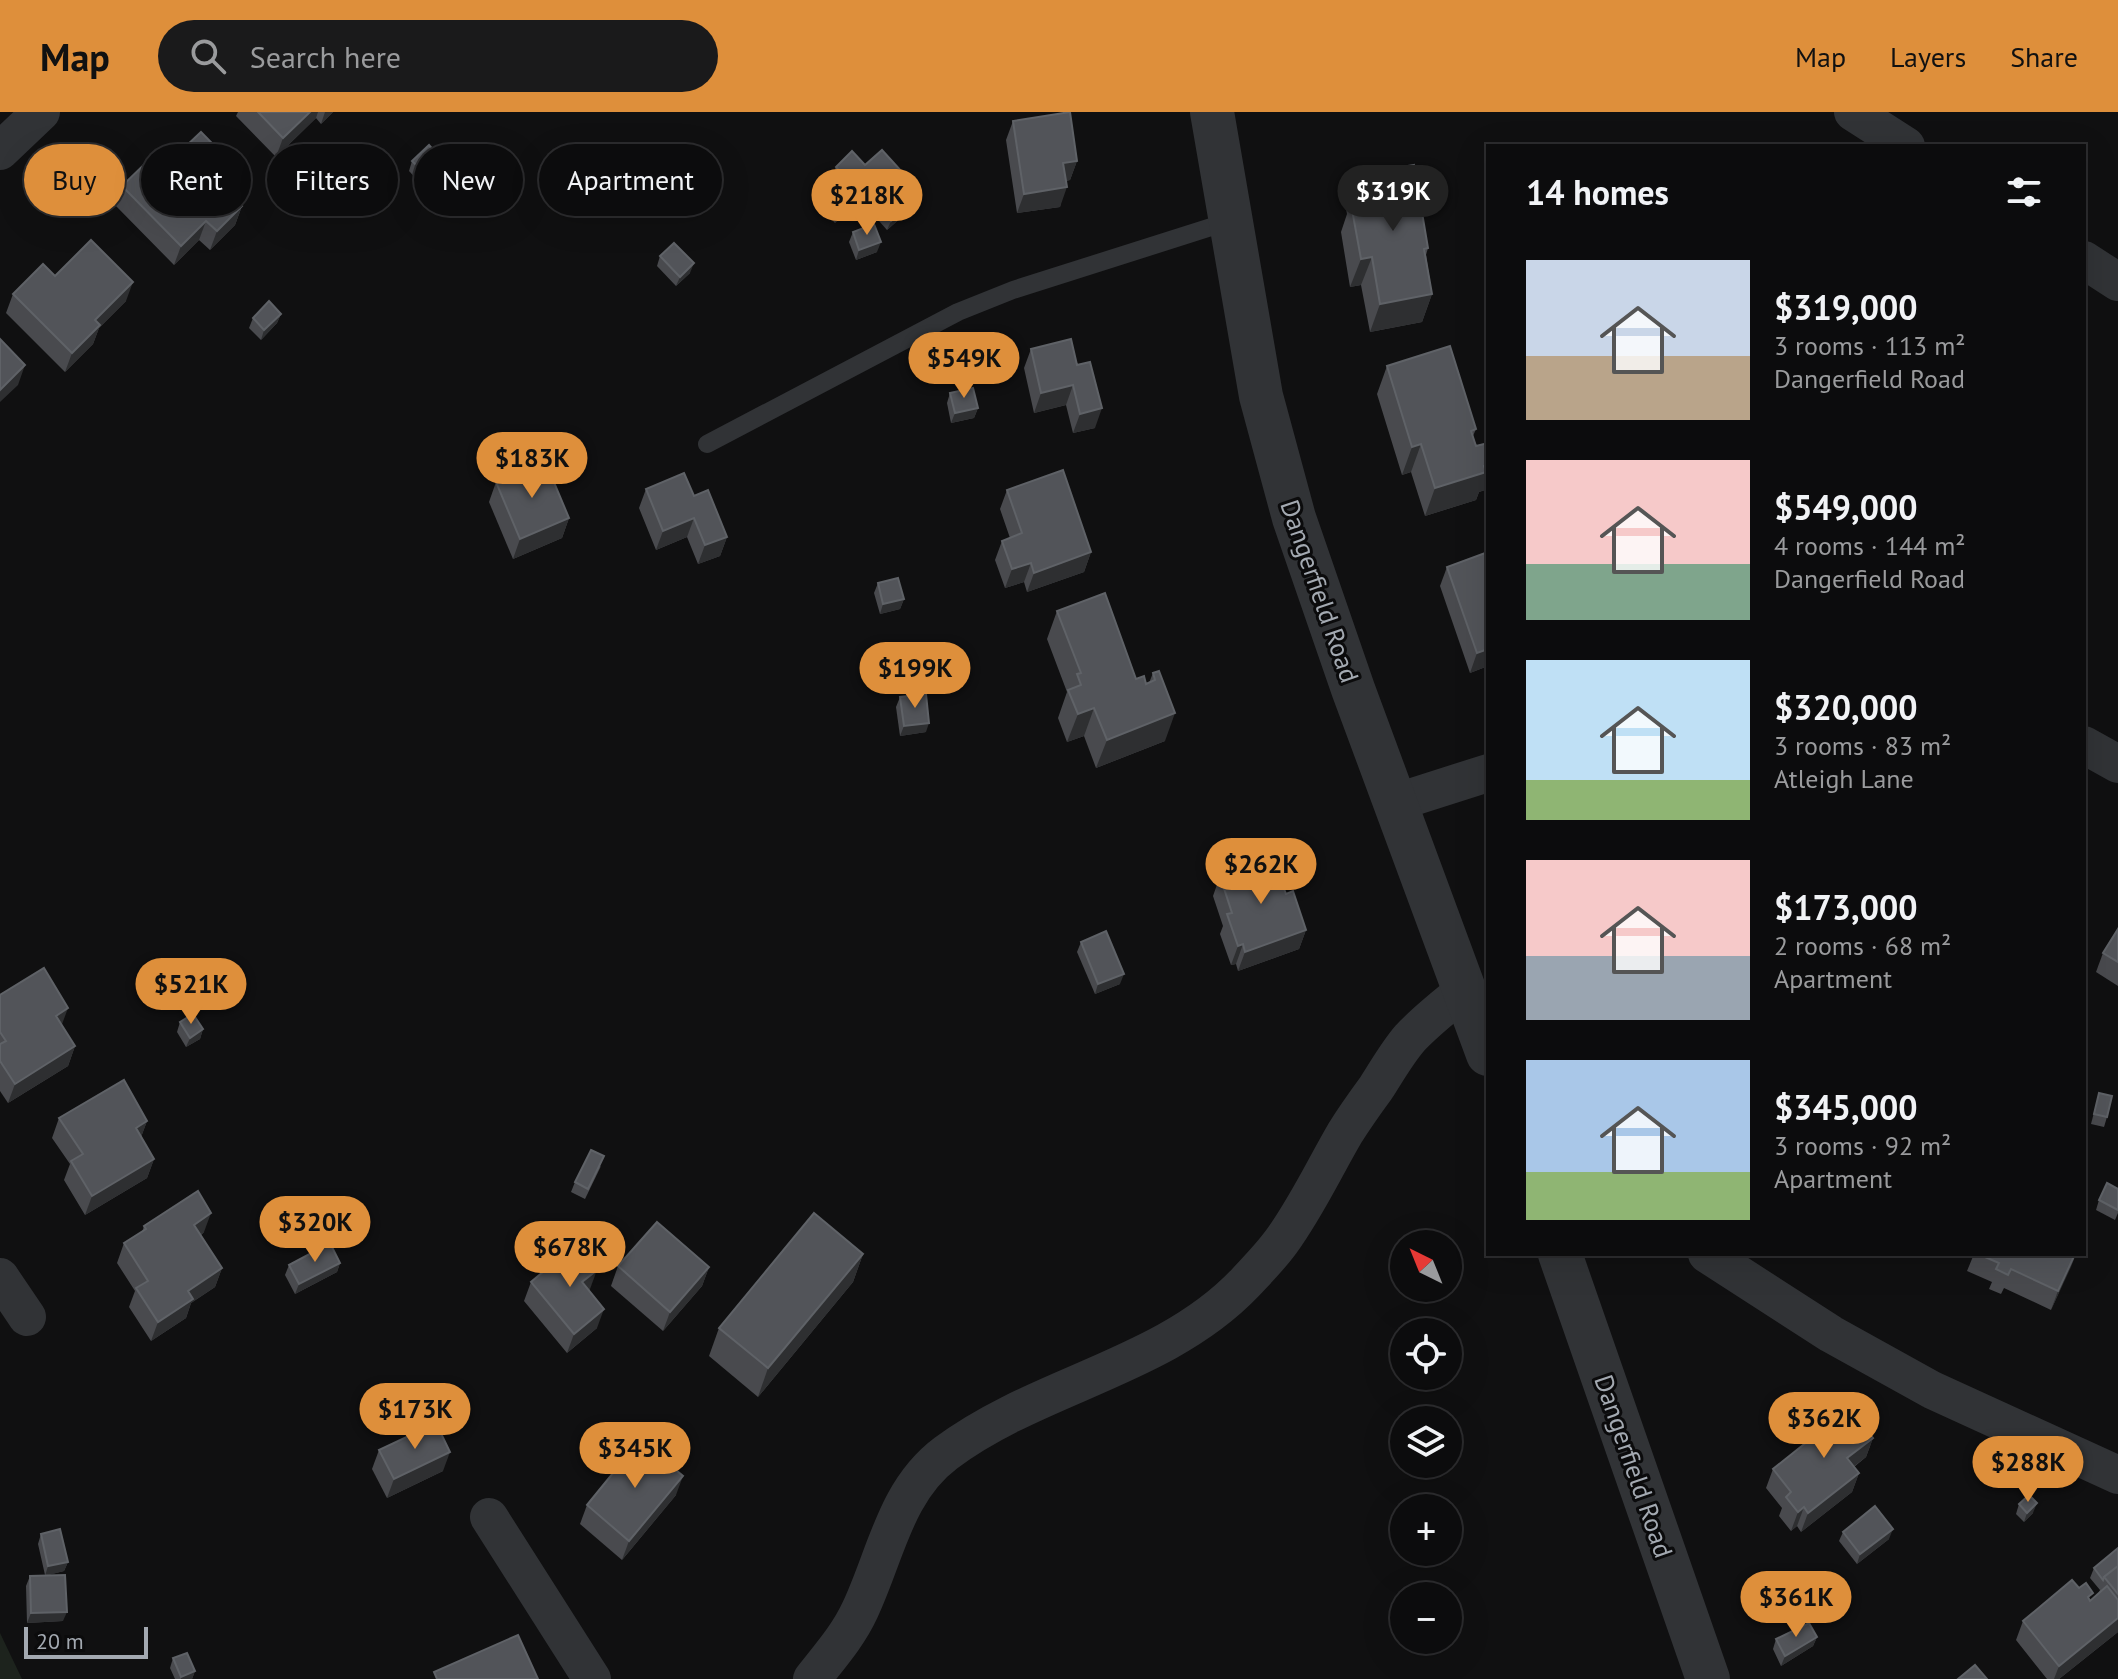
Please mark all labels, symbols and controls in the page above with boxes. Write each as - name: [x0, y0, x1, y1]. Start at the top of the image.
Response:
- search box: [158, 20, 718, 92]
- text: Map: [40, 32, 110, 81]
- icon: search: [186, 34, 230, 78]
- text: Search here: [250, 37, 401, 76]
- text: Map: [1795, 38, 1846, 75]
- text: Layers: [1890, 38, 1966, 75]
- text: Share: [2010, 38, 2078, 75]
- chip: Buy: [24, 144, 125, 216]
- chip: Rent: [141, 144, 251, 216]
- chip: Filters: [267, 144, 398, 216]
- chip: New: [414, 144, 523, 216]
- chip: Apartment: [539, 144, 722, 216]
- pin: $319K: [1337, 165, 1449, 233]
- pin: $218K: [811, 169, 923, 237]
- text: 14 homes: [1526, 170, 1669, 214]
- icon: filters: [2002, 170, 2046, 214]
- text: $319K: [1355, 174, 1431, 207]
- text: $218K: [829, 178, 905, 211]
- text: $319,000: [1774, 285, 1918, 329]
- icon: home: [1590, 292, 1686, 388]
- text: 3 rooms · 113 m²: [1774, 329, 1966, 362]
- pin: $549K: [908, 332, 1020, 400]
- text: $549K: [926, 341, 1002, 374]
- text: Dangerfield Road: [1774, 362, 1965, 395]
- pin: $183K: [476, 432, 588, 500]
- text: $183K: [494, 441, 570, 474]
- text: $549,000: [1774, 485, 1918, 529]
- icon: home: [1590, 492, 1686, 588]
- street label: Dangerfield Road: [1273, 495, 1367, 687]
- text: 4 rooms · 144 m²: [1774, 529, 1966, 562]
- text: Dangerfield Road: [1774, 562, 1965, 595]
- pin: $199K: [859, 642, 971, 710]
- text: $199K: [877, 651, 953, 684]
- text: $320,000: [1774, 685, 1918, 729]
- icon: home: [1590, 692, 1686, 788]
- text: 3 rooms · 83 m²: [1774, 729, 1951, 762]
- text: Atleigh Lane: [1774, 762, 1914, 795]
- pin: $262K: [1205, 838, 1317, 906]
- text: $262K: [1223, 847, 1299, 880]
- text: $173,000: [1774, 885, 1918, 929]
- icon: home: [1590, 892, 1686, 988]
- text: 2 rooms · 68 m²: [1774, 929, 1951, 962]
- pin: $521K: [135, 958, 247, 1026]
- text: Apartment: [1774, 962, 1892, 995]
- text: $521K: [153, 967, 229, 1000]
- text: $345,000: [1774, 1085, 1918, 1129]
- icon: home: [1590, 1092, 1686, 1188]
- text: 3 rooms · 92 m²: [1774, 1129, 1951, 1162]
- text: Apartment: [1774, 1162, 1892, 1195]
- pin: $320K: [259, 1196, 371, 1264]
- text: $320K: [277, 1205, 353, 1238]
- pin: $678K: [514, 1221, 626, 1289]
- text: $678K: [532, 1230, 608, 1263]
- north arrow: [1390, 1230, 1462, 1302]
- map controls: [1390, 1230, 1462, 1654]
- button: locate: [1390, 1318, 1462, 1390]
- street label: Dangerfield Road: [1587, 1370, 1681, 1562]
- pin: $173K: [359, 1383, 471, 1451]
- text: $173K: [377, 1392, 453, 1425]
- pin: $362K: [1768, 1392, 1880, 1460]
- text: $362K: [1786, 1401, 1862, 1434]
- button: layers: [1390, 1406, 1462, 1478]
- pin: $345K: [579, 1422, 691, 1490]
- text: $345K: [597, 1431, 673, 1464]
- pin: $288K: [1972, 1436, 2084, 1504]
- text: $288K: [1990, 1445, 2066, 1478]
- button: +: [1390, 1494, 1462, 1566]
- pin: $361K: [1740, 1571, 1852, 1639]
- text: $361K: [1758, 1580, 1834, 1613]
- button: −: [1390, 1582, 1462, 1654]
- scale bar: [24, 1623, 148, 1659]
- text: 20 m: [36, 1627, 84, 1655]

